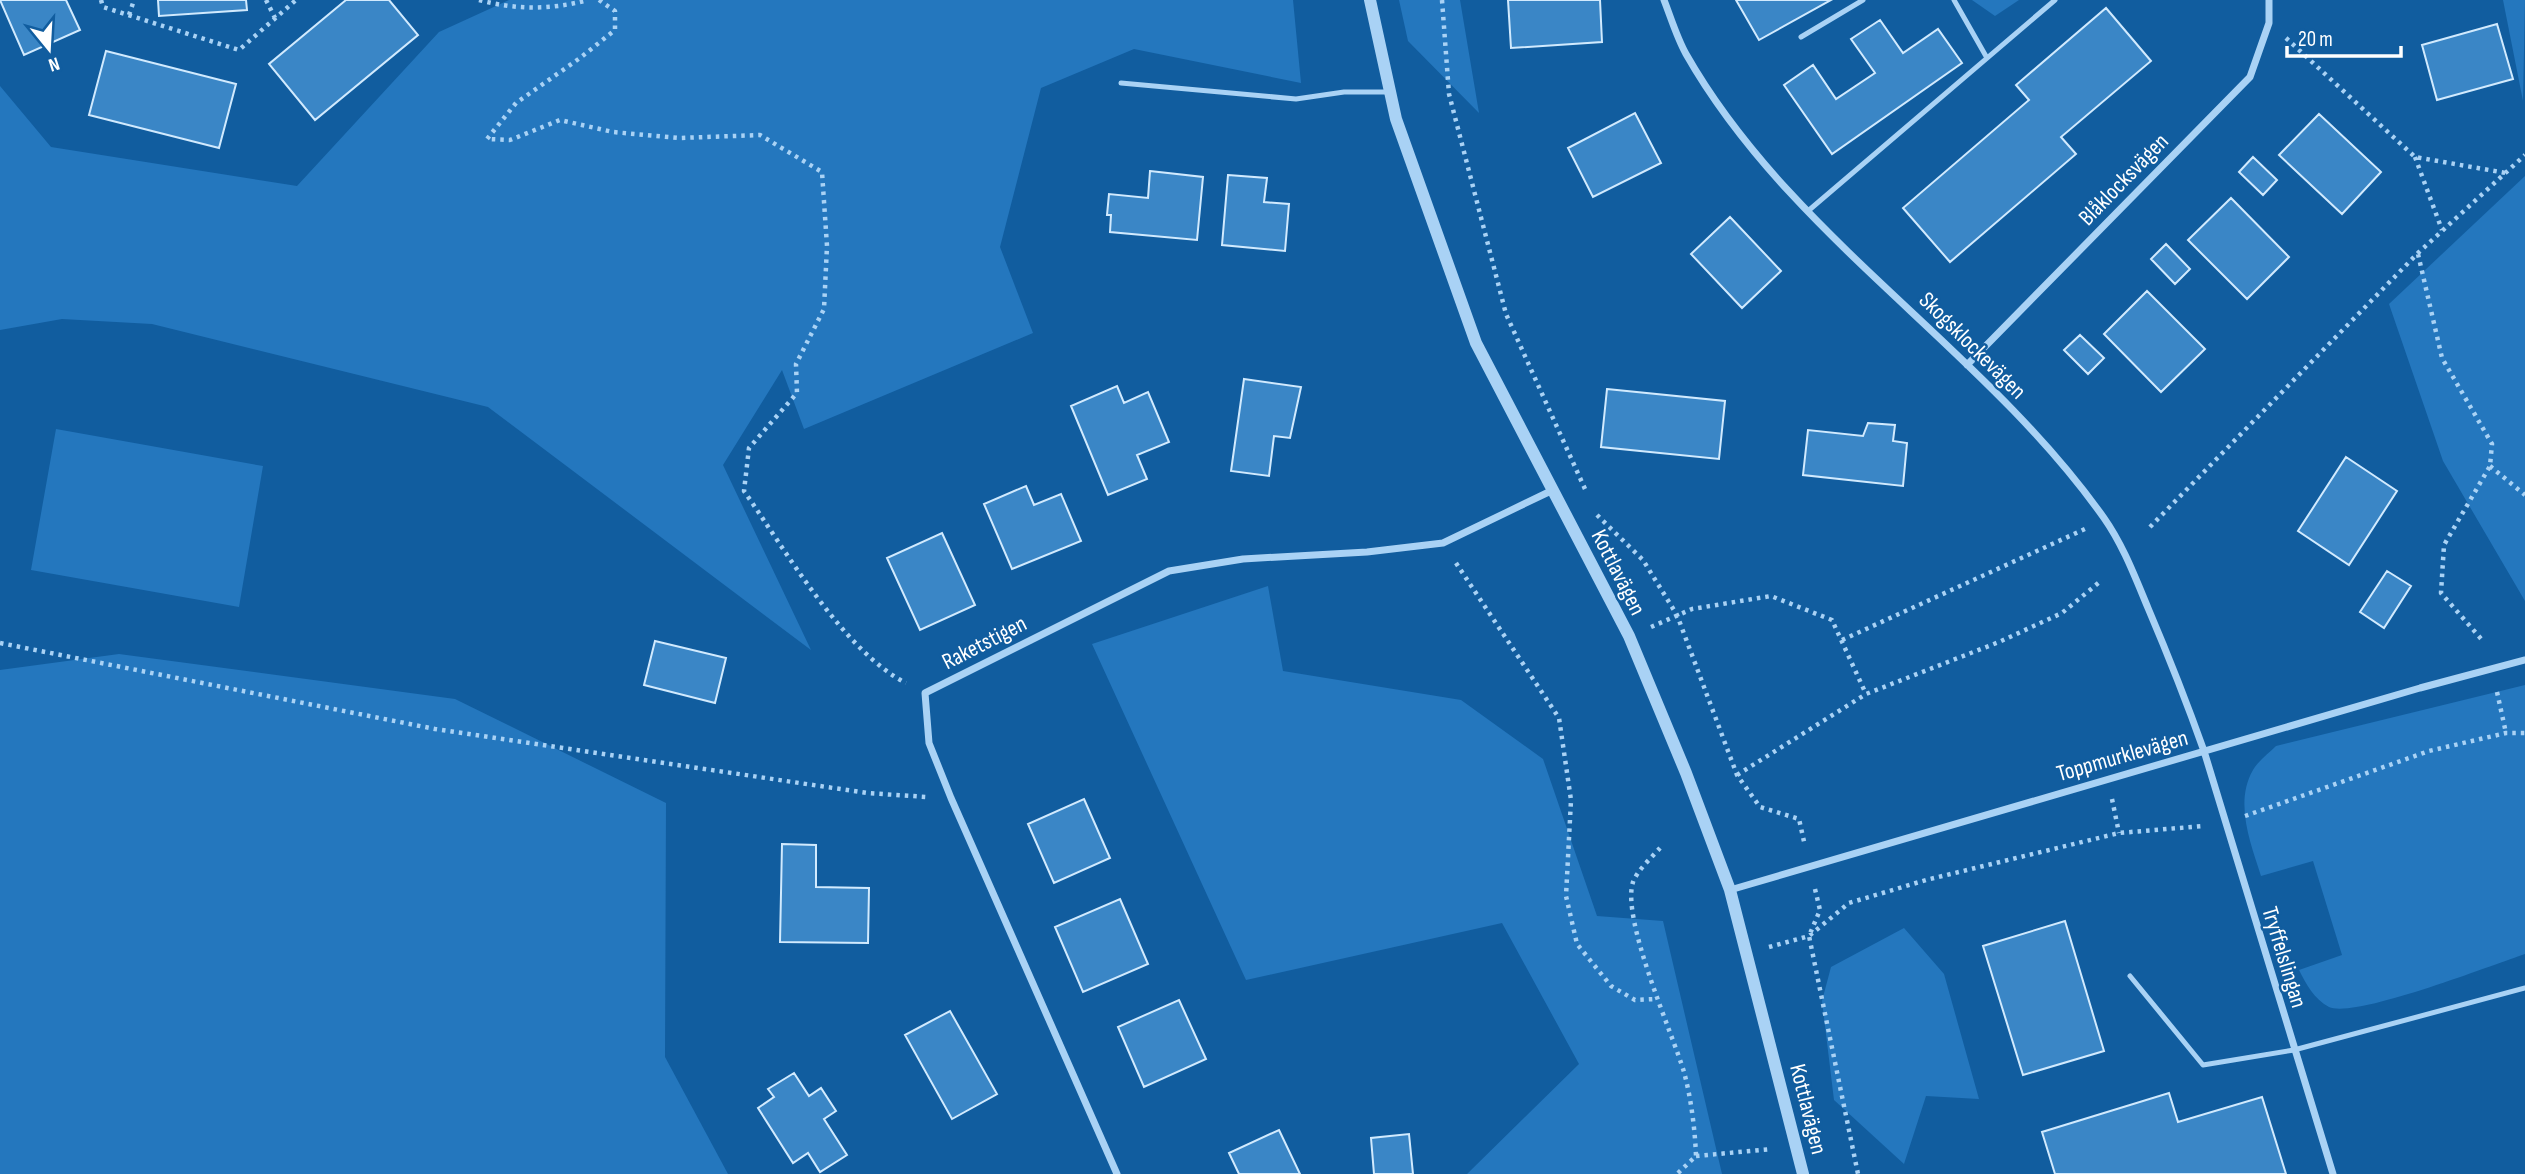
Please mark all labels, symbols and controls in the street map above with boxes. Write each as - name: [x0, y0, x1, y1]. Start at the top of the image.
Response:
- north arrow: [14, 14, 84, 84]
- scale bar: [2287, 14, 2401, 58]
- text: 20 m: [2298, 27, 2333, 52]
- text: N: [45, 51, 62, 76]
- street label: Blåklocksvägen: [2073, 128, 2175, 232]
- street label: Skogsklockevägen: [1913, 286, 2032, 405]
- street label: Kottlavägen: [1585, 525, 1651, 620]
- street label: Raketstigen: [937, 610, 1032, 676]
- street label: Toppmurklevägen: [2053, 724, 2191, 788]
- street label: Tryffelslingan: [2255, 903, 2313, 1011]
- street label: Kottlavägen: [1783, 1061, 1833, 1157]

